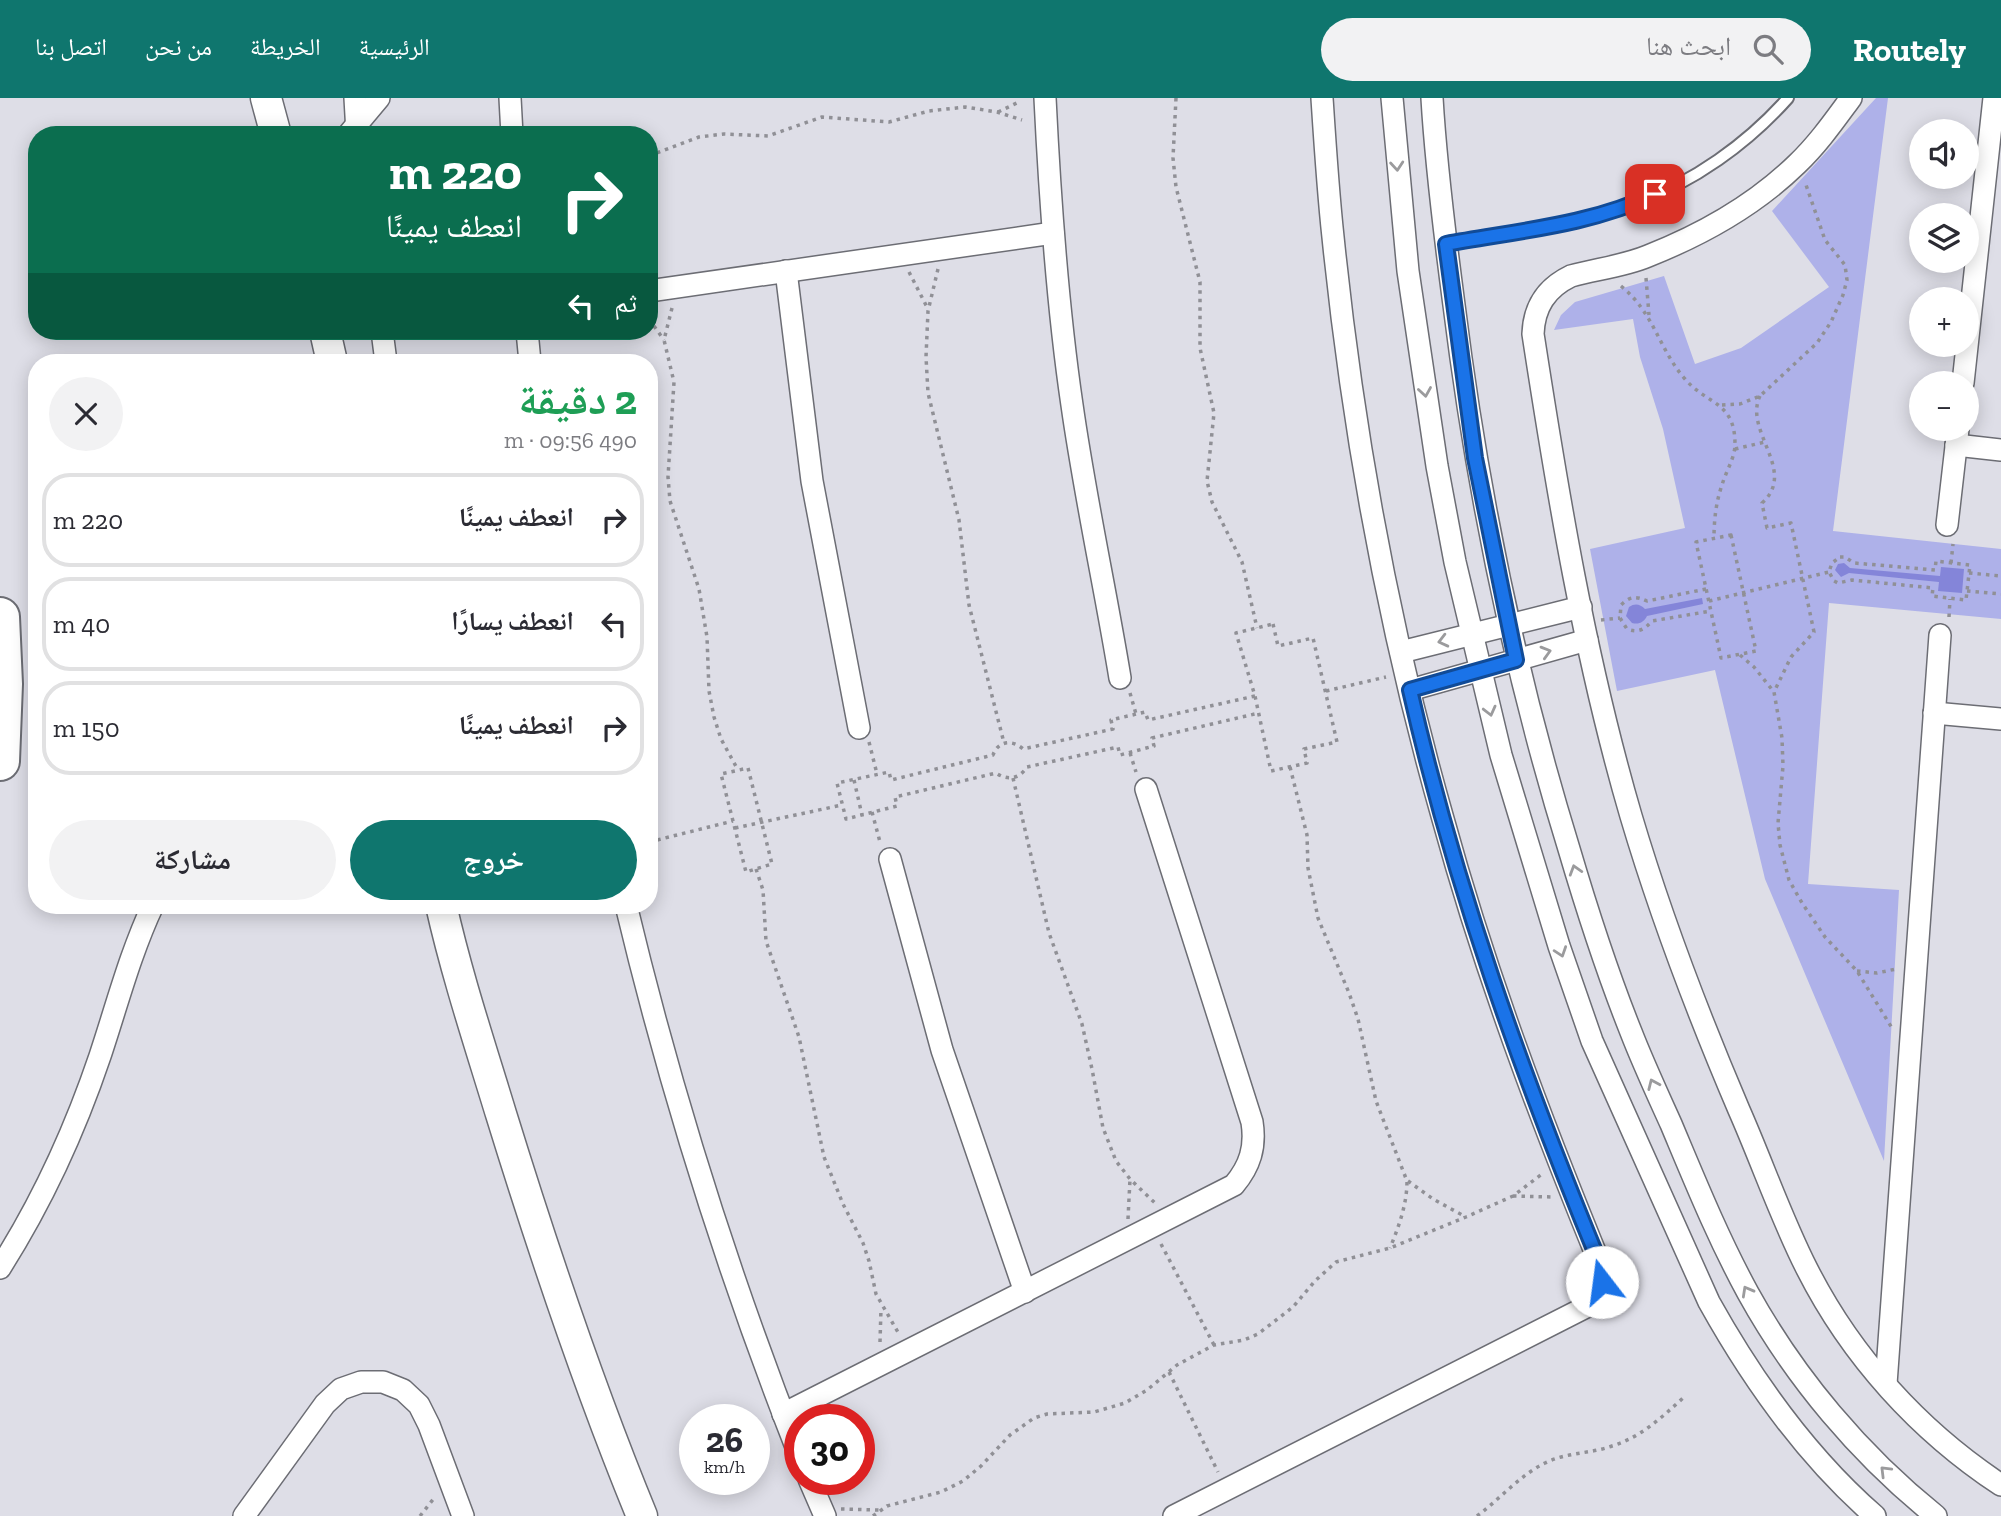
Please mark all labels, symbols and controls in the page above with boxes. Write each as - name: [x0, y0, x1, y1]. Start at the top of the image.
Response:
- search box: [1321, 18, 1811, 81]
- text: ابحث هنا: [1646, 30, 1731, 62]
- icon: search: [1749, 30, 1787, 68]
- text: Routely: [1853, 30, 1966, 69]
- text: اتصل بنا: [35, 32, 107, 61]
- text: من نحن: [145, 32, 212, 61]
- text: الخريطة: [250, 32, 321, 61]
- text: الرئيسية: [359, 32, 430, 61]
- map controls: [1909, 119, 1979, 441]
- button: sound: [1909, 119, 1979, 189]
- text: 220 m: [389, 143, 522, 202]
- icon: right: [546, 154, 637, 245]
- one-way arrow: [1389, 161, 1404, 172]
- pin: [1625, 164, 1685, 224]
- icon: arrive: [1636, 175, 1674, 213]
- button: layers: [1909, 203, 1979, 273]
- text: انعطف يمينًا: [386, 207, 522, 245]
- icon: left: [562, 287, 600, 325]
- text: ثم: [614, 287, 637, 319]
- button: +: [1909, 287, 1979, 357]
- button: −: [1909, 371, 1979, 441]
- text: 2 دقيقة: [518, 374, 637, 425]
- button: close: [49, 377, 123, 451]
- one-way arrow: [1417, 386, 1432, 398]
- text: 490 m · 09:56: [504, 426, 637, 454]
- text: انعطف يمينًا: [459, 501, 574, 533]
- icon: right: [595, 501, 633, 539]
- text: 220 m: [53, 504, 123, 536]
- text: انعطف يسارًا: [451, 605, 574, 637]
- icon: left: [595, 605, 633, 643]
- text: 40 m: [53, 608, 110, 640]
- one-way arrow: [1437, 633, 1449, 647]
- one-way arrow: [1540, 645, 1552, 660]
- one-way arrow: [1482, 704, 1496, 716]
- text: انعطف يمينًا: [459, 709, 574, 741]
- icon: right: [595, 709, 633, 747]
- text: 150 m: [53, 712, 120, 744]
- button: مشاركة: [49, 820, 336, 900]
- button: خروج: [350, 820, 637, 900]
- one-way arrow: [1569, 864, 1583, 877]
- one-way arrow: [1553, 946, 1567, 958]
- one-way arrow: [1647, 1078, 1661, 1091]
- position arrow: [1565, 1245, 1639, 1319]
- one-way arrow: [1742, 1285, 1755, 1298]
- speed limit sign: 30: [784, 1404, 875, 1495]
- text: 26: [706, 1419, 743, 1461]
- text: km/h: [704, 1456, 745, 1478]
- one-way arrow: [1880, 1466, 1893, 1479]

